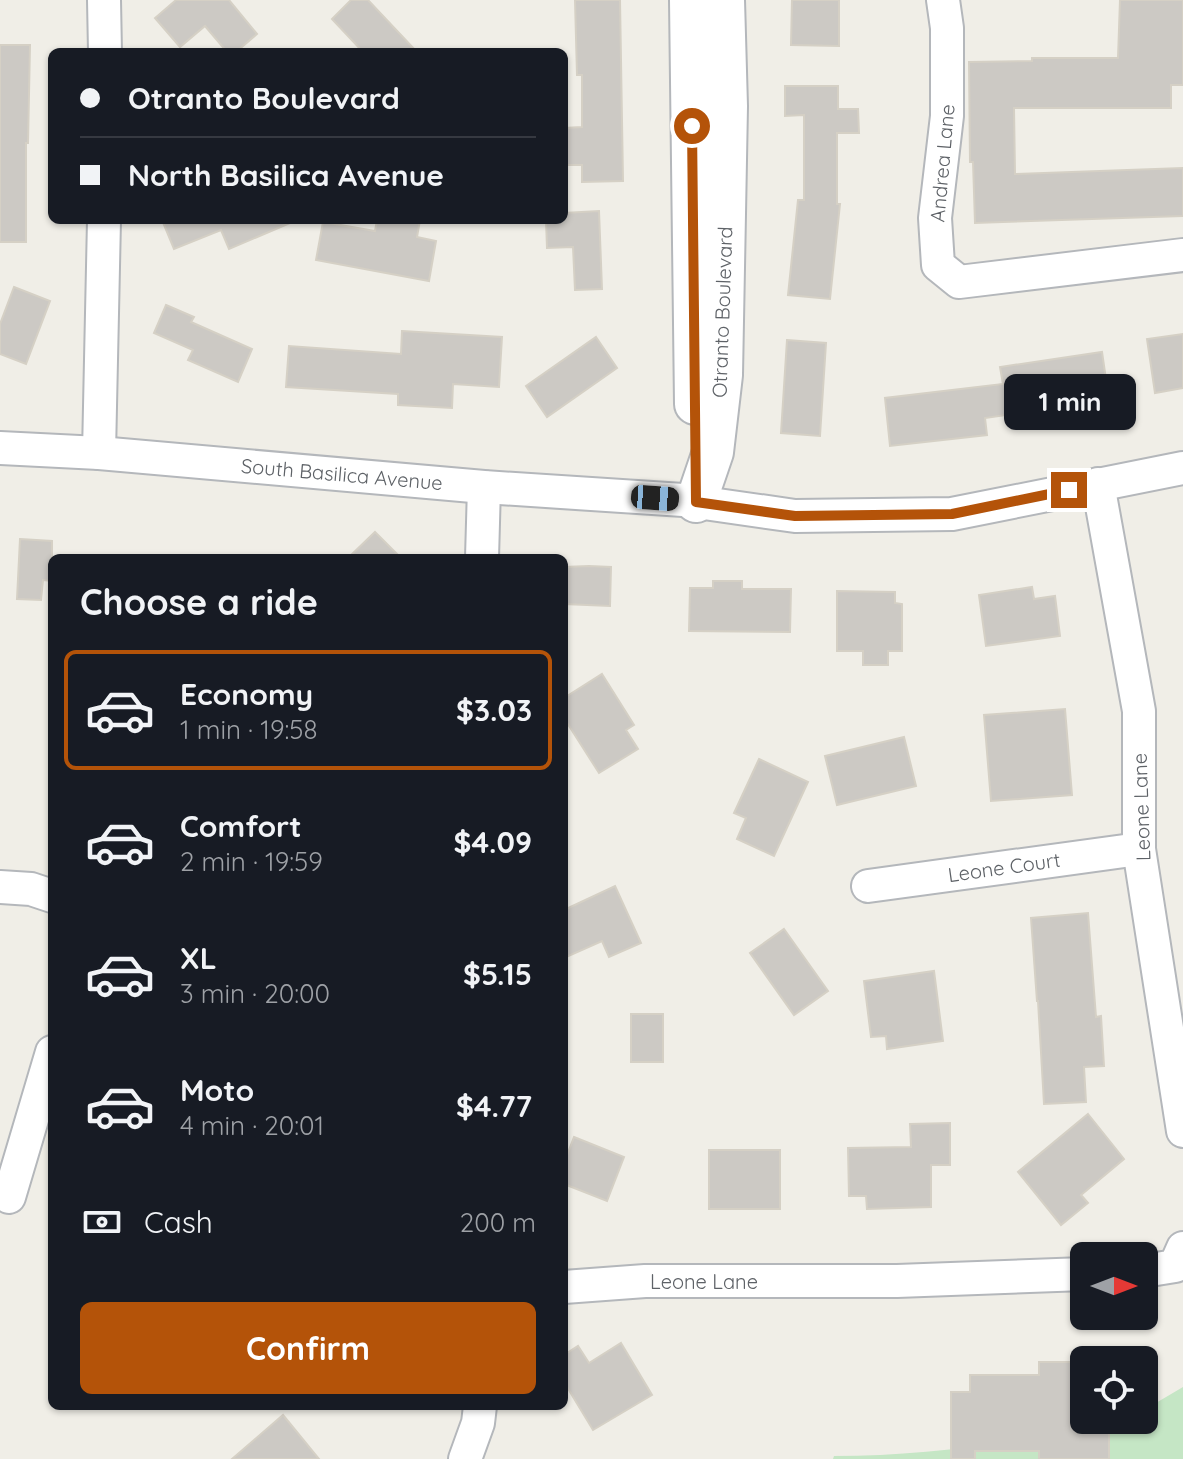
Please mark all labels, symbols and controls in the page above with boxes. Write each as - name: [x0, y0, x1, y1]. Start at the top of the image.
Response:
- text: Otranto Boulevard: [128, 79, 400, 117]
- street label: Andrea Lane: [924, 103, 960, 223]
- route start: [674, 108, 710, 144]
- text: North Basilica Avenue: [128, 156, 444, 194]
- street label: Otranto Boulevard: [707, 226, 737, 398]
- callout: 1 min: [1003, 374, 1135, 430]
- text: 1 min: [1039, 385, 1102, 418]
- street label: South Basilica Avenue: [240, 453, 444, 495]
- route end: [1051, 472, 1087, 508]
- car: [630, 484, 680, 512]
- text: Choose a ride: [80, 579, 318, 624]
- icon: car: [84, 674, 156, 746]
- text: Economy: [180, 675, 313, 713]
- text: $3.03: [456, 691, 532, 729]
- text: 1 min · 19:58: [180, 713, 318, 746]
- street label: Leone Lane: [1127, 753, 1155, 861]
- icon: car: [84, 806, 156, 878]
- text: Comfort: [180, 807, 301, 845]
- text: $4.09: [454, 823, 532, 861]
- text: 2 min · 19:59: [180, 845, 323, 878]
- street label: Leone Court: [946, 847, 1062, 887]
- icon: car: [84, 938, 156, 1010]
- text: XL: [180, 939, 217, 977]
- text: $5.15: [463, 955, 532, 993]
- text: 3 min · 20:00: [180, 977, 330, 1010]
- icon: car: [84, 1070, 156, 1142]
- text: Moto: [180, 1071, 254, 1109]
- text: $4.77: [456, 1087, 532, 1125]
- text: 4 min · 20:01: [180, 1109, 324, 1142]
- icon: cash: [80, 1200, 124, 1244]
- text: Cash: [144, 1203, 213, 1241]
- text: 200 m: [460, 1206, 536, 1239]
- north arrow: [1070, 1242, 1158, 1330]
- map controls: [1070, 1242, 1158, 1434]
- street label: Leone Lane: [650, 1269, 758, 1294]
- button: Confirm: [80, 1302, 536, 1394]
- button: locate: [1070, 1346, 1158, 1434]

